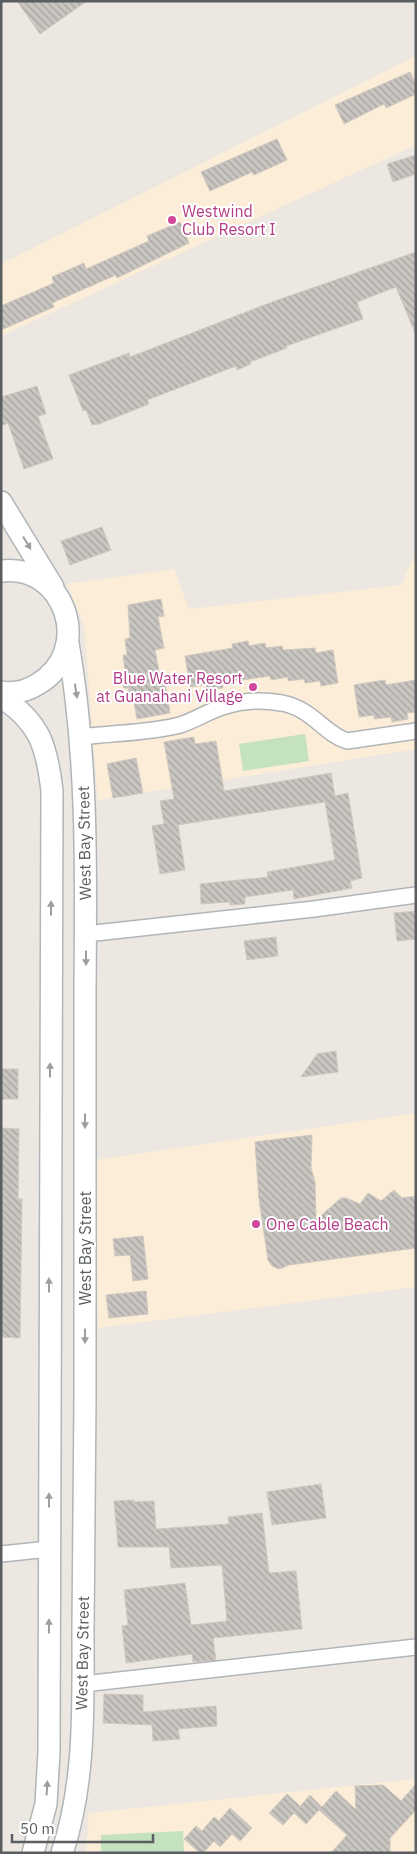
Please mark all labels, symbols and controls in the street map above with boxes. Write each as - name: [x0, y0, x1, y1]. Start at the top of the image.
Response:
- place label: Westwind Club Resort I: [182, 201, 276, 239]
- marker: Westwind Club Resort I: [166, 214, 178, 226]
- one-way arrow: [23, 536, 32, 550]
- place label: Blue Water Resort at Guanahani Village: [96, 668, 243, 706]
- marker: Blue Water Resort at Guanahani Village: [247, 681, 259, 693]
- one-way arrow: [72, 683, 80, 699]
- street label: West Bay Street: [73, 786, 95, 900]
- one-way arrow: [47, 900, 55, 916]
- one-way arrow: [82, 950, 90, 966]
- one-way arrow: [46, 1062, 54, 1078]
- one-way arrow: [81, 1113, 89, 1129]
- street label: West Bay Street: [75, 1191, 95, 1305]
- place label: One Cable Beach: [266, 1214, 389, 1234]
- marker: One Cable Beach: [250, 1218, 262, 1230]
- one-way arrow: [45, 1277, 53, 1293]
- one-way arrow: [81, 1328, 89, 1344]
- one-way arrow: [45, 1492, 53, 1508]
- street label: West Bay Street: [71, 1596, 93, 1710]
- one-way arrow: [45, 1617, 53, 1633]
- one-way arrow: [43, 1780, 51, 1796]
- scale bar: [12, 1812, 154, 1844]
- text: 50 m: [20, 1819, 55, 1838]

